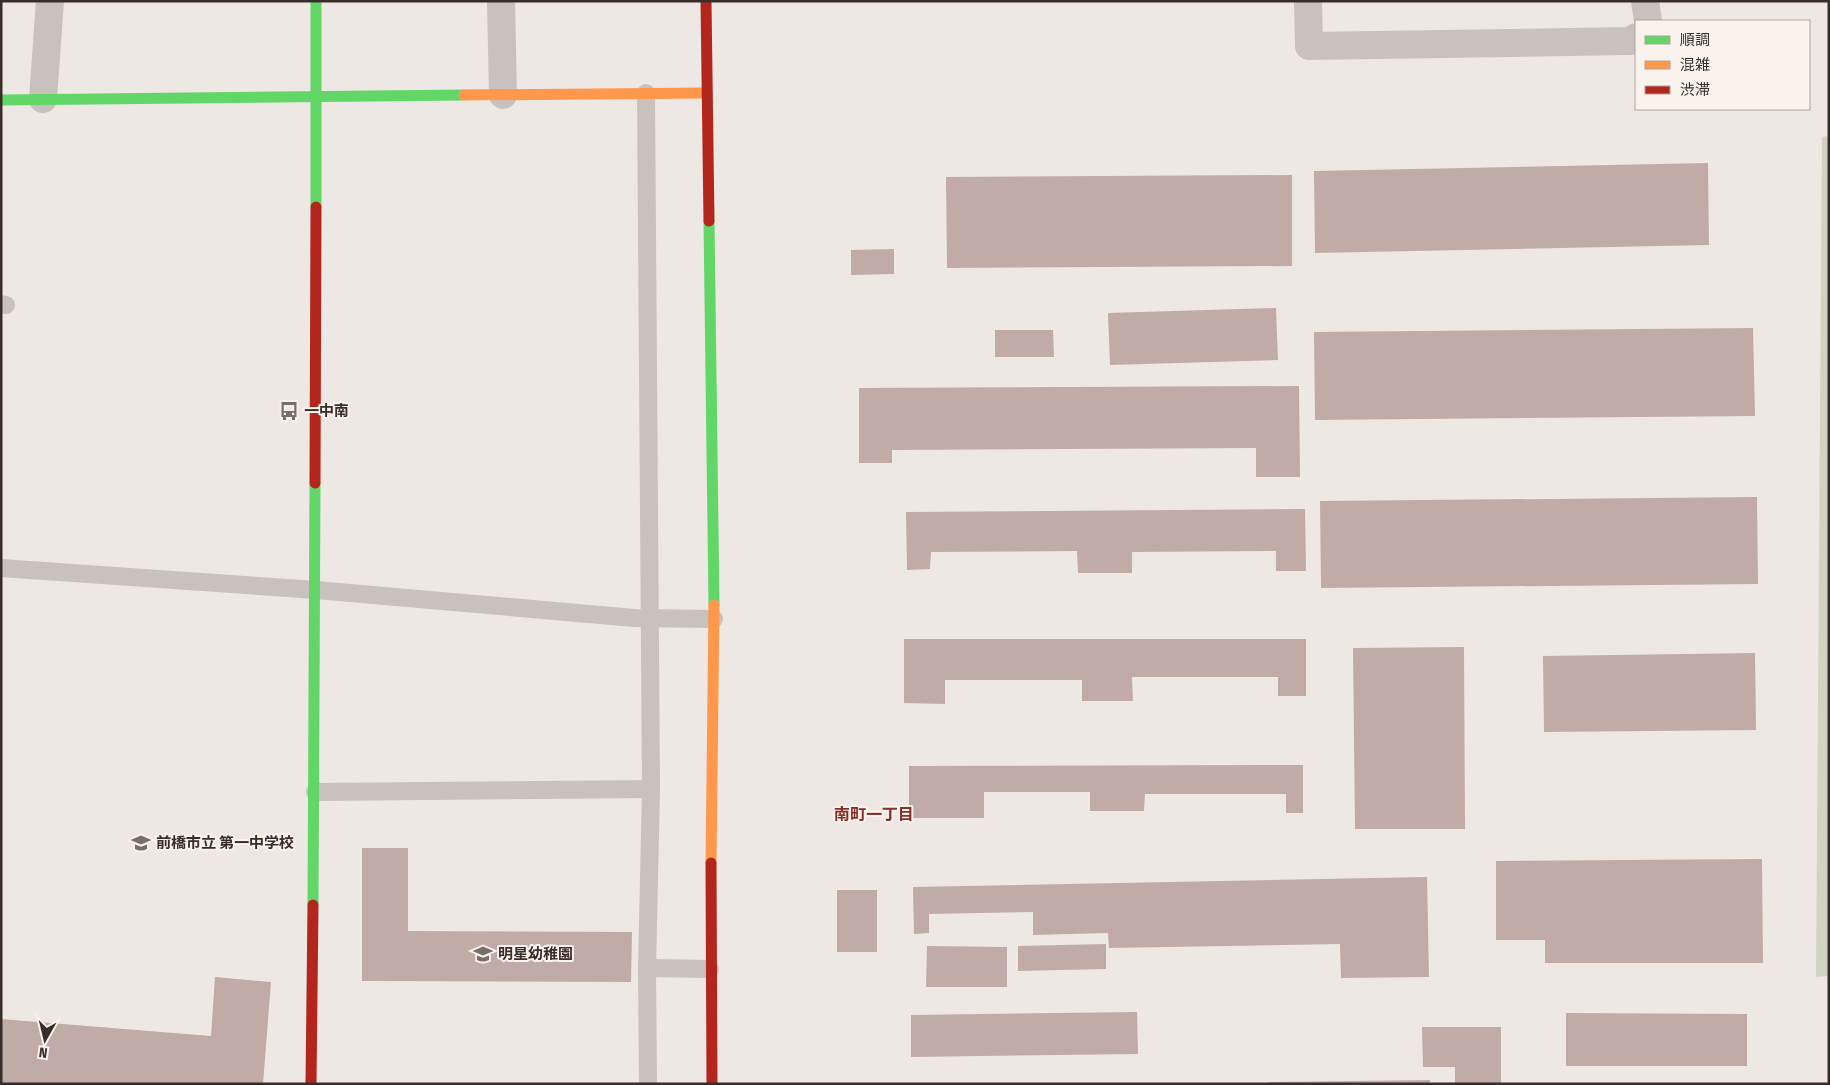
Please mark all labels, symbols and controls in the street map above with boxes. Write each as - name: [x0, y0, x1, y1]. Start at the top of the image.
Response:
- legend: [1635, 20, 1810, 110]
- text: 順調: [1680, 31, 1710, 49]
- text: 混雑: [1680, 56, 1710, 74]
- text: 渋滞: [1680, 81, 1710, 99]
- bus stop icon: 一中南: [278, 400, 300, 422]
- place label: 一中南: [304, 402, 349, 420]
- district label: 南町一丁目: [834, 805, 914, 824]
- school or university icon: 前橋市立 第一中学校: [130, 832, 152, 854]
- place label: 前橋市立 第一中学校: [156, 834, 294, 852]
- school or university icon: 明星幼稚園: [472, 943, 494, 965]
- place label: 明星幼稚園: [498, 945, 573, 963]
- north arrow: [20, 1015, 70, 1065]
- text: N: [38, 1043, 49, 1061]

